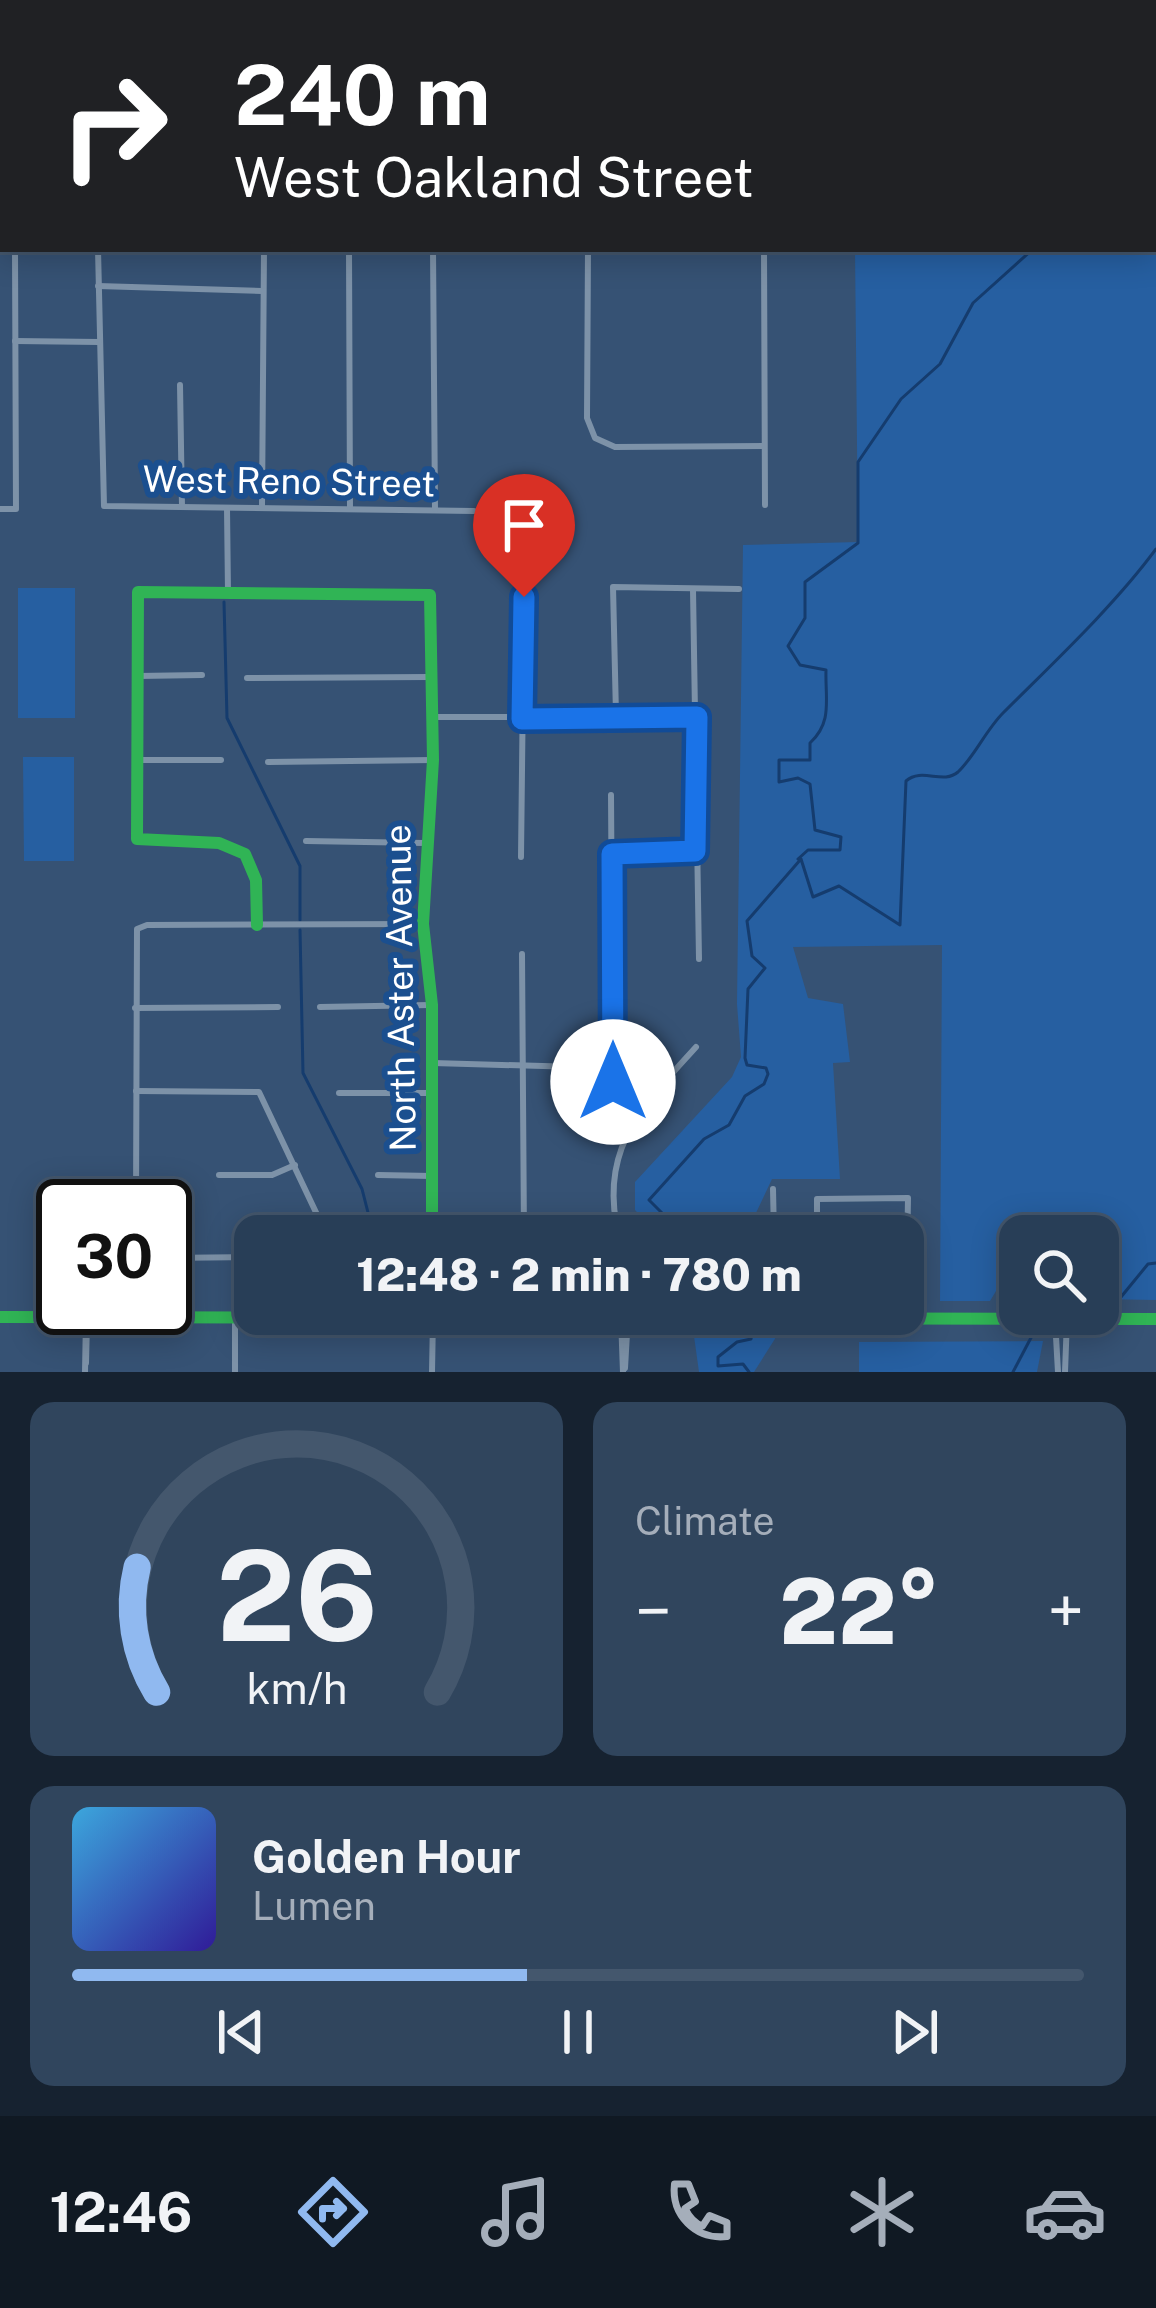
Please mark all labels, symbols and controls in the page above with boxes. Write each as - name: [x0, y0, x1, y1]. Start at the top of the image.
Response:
- text: 240 m: [234, 45, 491, 144]
- icon: right: [36, 48, 192, 204]
- text: West Oakland Street: [234, 146, 754, 209]
- street label: West Reno Street: [142, 457, 436, 505]
- pin: [473, 474, 575, 597]
- icon: arrive: [491, 492, 557, 558]
- street label: North Aster Avenue: [376, 824, 424, 1152]
- position arrow: [550, 1019, 676, 1145]
- speed limit sign: 30: [36, 1179, 192, 1335]
- map controls: [999, 1215, 1119, 1335]
- button: search: [999, 1215, 1119, 1335]
- text: 12:48 · 2 min · 780 m: [356, 1248, 802, 1301]
- text: Climate: [635, 1498, 775, 1544]
- text: 26: [216, 1522, 377, 1669]
- text: 22°: [779, 1558, 940, 1664]
- text: −: [635, 1572, 672, 1650]
- text: +: [1047, 1572, 1084, 1650]
- text: km/h: [246, 1663, 347, 1714]
- text: Golden Hour: [252, 1830, 521, 1883]
- text: Lumen: [252, 1883, 376, 1929]
- icon: previous: [208, 1999, 274, 2065]
- icon: pause: [545, 1999, 611, 2065]
- icon: next: [882, 1999, 948, 2065]
- icon: directions: [291, 2170, 375, 2254]
- icon: music: [474, 2170, 558, 2254]
- icon: phone: [657, 2170, 741, 2254]
- icon: climate: [840, 2170, 924, 2254]
- icon: car: [1023, 2170, 1107, 2254]
- text: 12:46: [49, 2181, 192, 2244]

